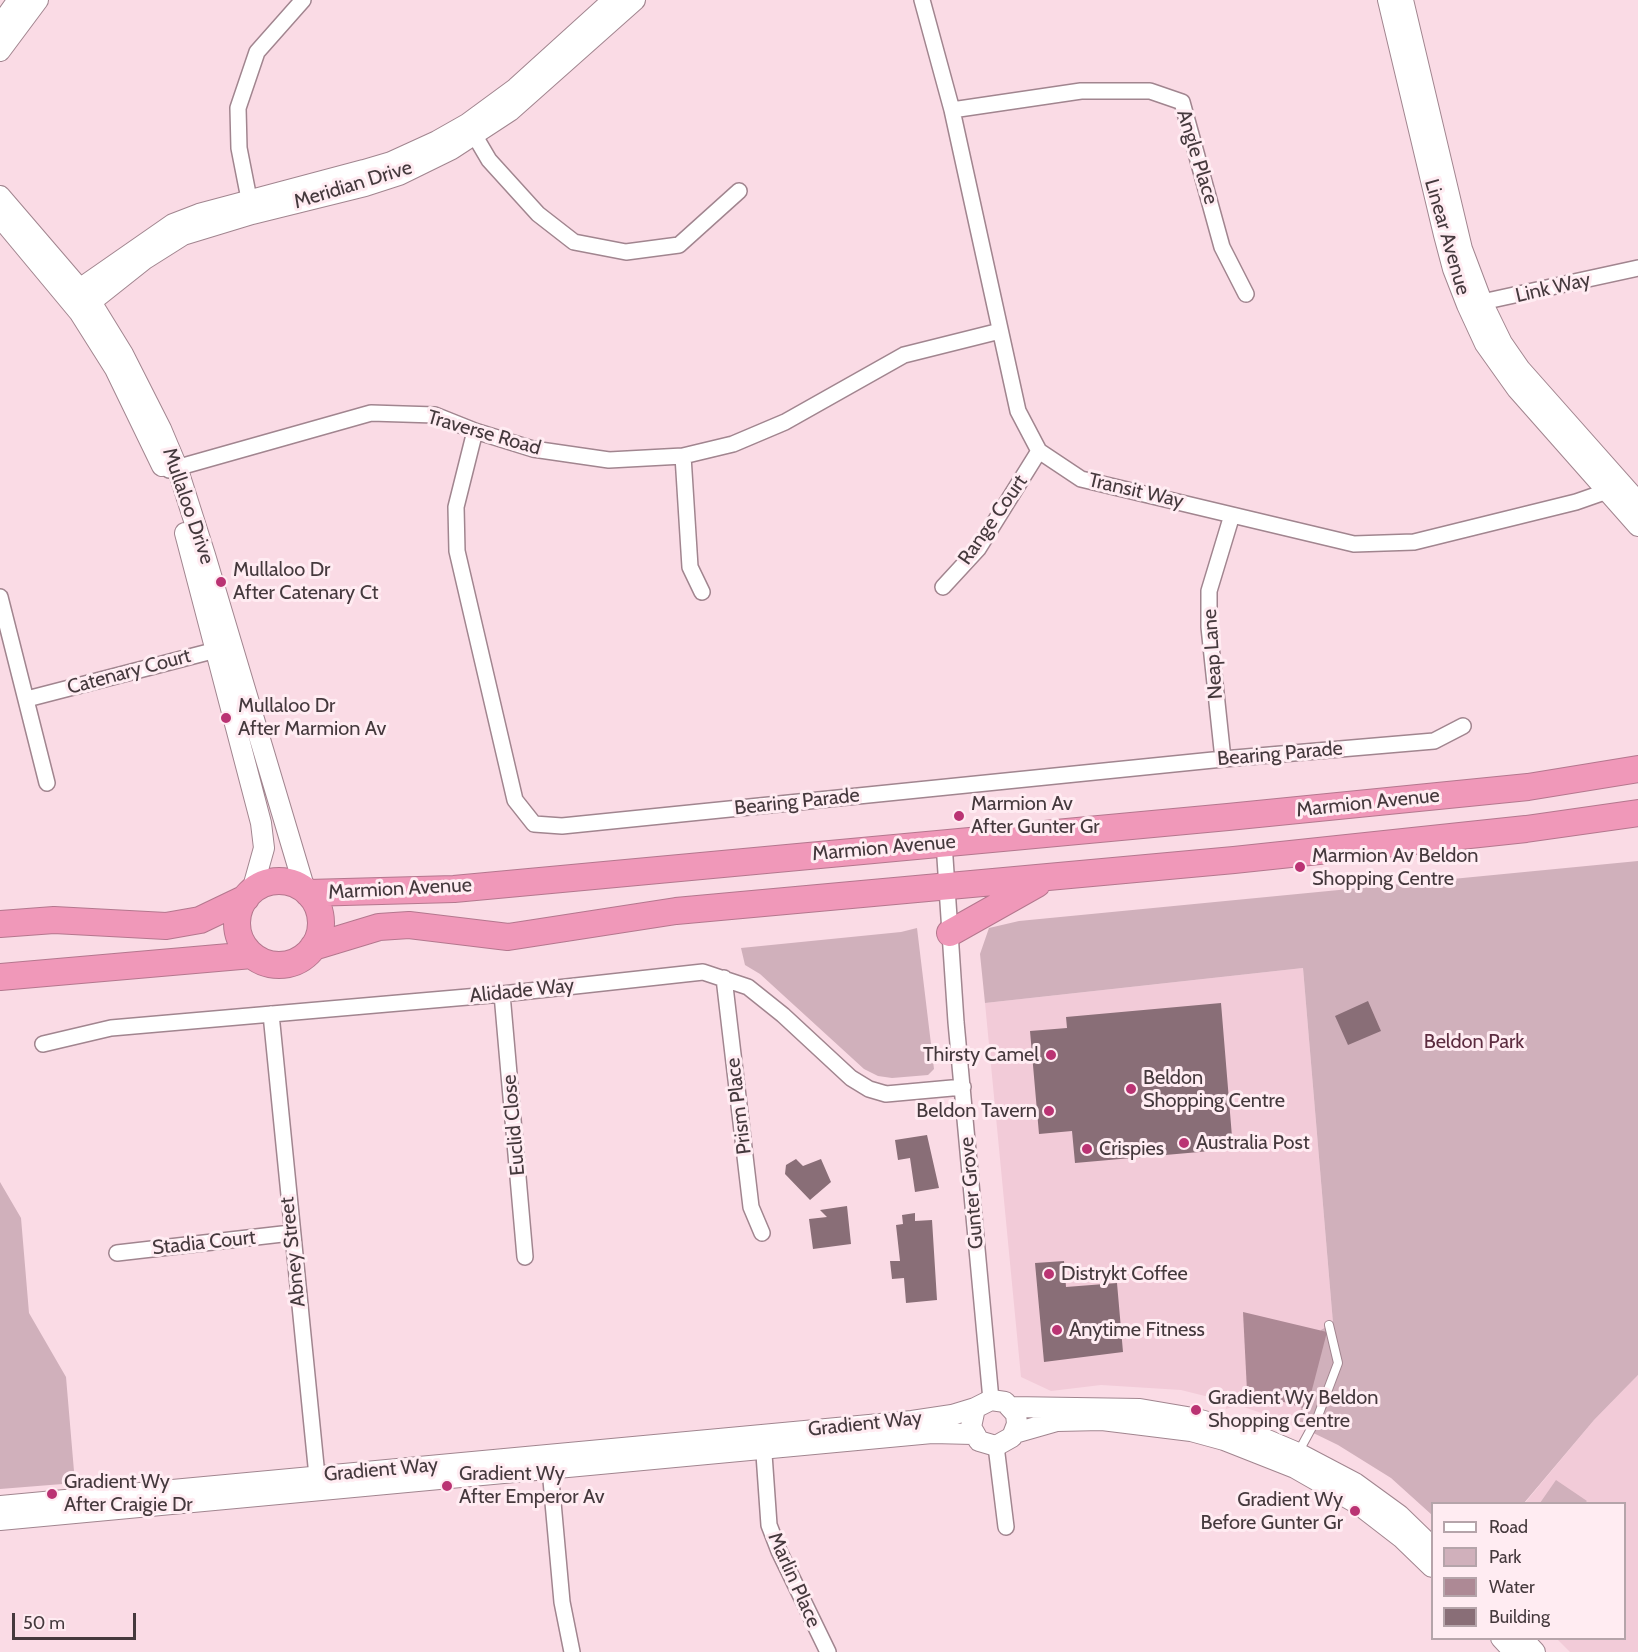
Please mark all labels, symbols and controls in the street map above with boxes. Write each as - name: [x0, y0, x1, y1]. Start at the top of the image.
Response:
- street label: Angle Place: [1171, 107, 1223, 207]
- street label: Meridian Drive: [291, 156, 415, 214]
- street label: Linear Avenue: [1419, 176, 1475, 298]
- street label: Link Way: [1513, 268, 1593, 308]
- street label: Traverse Road: [424, 405, 544, 461]
- street label: Mullaloo Drive: [157, 445, 219, 567]
- street label: Transit Way: [1086, 468, 1186, 514]
- street label: Range Court: [953, 471, 1033, 569]
- place label: Mullaloo Dr After Catenary Ct: [233, 558, 379, 605]
- marker: Mullaloo Dr After Catenary Ct: [214, 575, 228, 589]
- street label: Neap Lane: [1198, 608, 1228, 700]
- street label: Catenary Court: [65, 644, 193, 700]
- place label: Mullaloo Dr After Marmion Av: [238, 694, 386, 741]
- marker: Mullaloo Dr After Marmion Av: [219, 711, 233, 725]
- street label: Bearing Parade: [1216, 737, 1344, 771]
- street label: Bearing Parade: [733, 783, 861, 821]
- street label: Marmion Avenue: [1295, 784, 1441, 822]
- place label: Marmion Av After Gunter Gr: [971, 792, 1100, 839]
- marker: Marmion Av After Gunter Gr: [952, 809, 966, 823]
- street label: Marmion Avenue: [811, 830, 957, 866]
- place label: Marmion Av Beldon Shopping Centre: [1312, 844, 1479, 891]
- marker: Marmion Av Beldon Shopping Centre: [1293, 860, 1307, 874]
- street label: Marmion Avenue: [328, 873, 472, 905]
- street label: Alidade Way: [468, 974, 576, 1008]
- park label: Beldon Park: [1424, 1030, 1524, 1054]
- place label: Thirsty Camel: [923, 1043, 1039, 1067]
- marker: Thirsty Camel: [1044, 1048, 1058, 1062]
- street label: Prism Place: [721, 1056, 757, 1156]
- place label: Beldon Shopping Centre: [1143, 1066, 1285, 1113]
- street label: Euclid Close: [498, 1073, 530, 1177]
- marker: Beldon Shopping Centre: [1124, 1082, 1138, 1096]
- place label: Beldon Tavern: [916, 1099, 1037, 1123]
- marker: Beldon Tavern: [1042, 1104, 1056, 1118]
- place label: Australia Post: [1196, 1131, 1310, 1155]
- street label: Gunter Grove: [955, 1136, 989, 1250]
- marker: Australia Post: [1177, 1136, 1191, 1150]
- place label: Crispies: [1099, 1137, 1164, 1161]
- marker: Crispies: [1080, 1142, 1094, 1156]
- street label: Abney Street: [275, 1196, 311, 1308]
- street label: Stadia Court: [151, 1226, 257, 1260]
- place label: Distrykt Coffee: [1061, 1262, 1188, 1286]
- marker: Distrykt Coffee: [1042, 1267, 1056, 1281]
- place label: Anytime Fitness: [1069, 1318, 1205, 1342]
- marker: Anytime Fitness: [1050, 1323, 1064, 1337]
- place label: Gradient Wy Beldon Shopping Centre: [1208, 1386, 1378, 1433]
- marker: Gradient Wy Beldon Shopping Centre: [1189, 1403, 1203, 1417]
- street label: Gradient Way: [807, 1406, 923, 1442]
- street label: Gradient Way: [323, 1453, 439, 1487]
- place label: Gradient Wy After Emperor Av: [459, 1462, 605, 1509]
- place label: Gradient Wy After Craigie Dr: [64, 1470, 193, 1517]
- marker: Gradient Wy After Emperor Av: [440, 1479, 454, 1493]
- marker: Gradient Wy After Craigie Dr: [45, 1487, 59, 1501]
- place label: Gradient Wy Before Gunter Gr: [1200, 1488, 1343, 1535]
- legend: [1431, 1502, 1626, 1640]
- marker: Gradient Wy Before Gunter Gr: [1348, 1504, 1362, 1518]
- text: Road: [1489, 1516, 1528, 1538]
- street label: Marlin Place: [762, 1529, 826, 1631]
- text: Park: [1489, 1546, 1521, 1568]
- text: Water: [1489, 1576, 1535, 1598]
- scale bar: [15, 1601, 140, 1639]
- text: Building: [1489, 1606, 1550, 1628]
- text: 50 m: [23, 1612, 65, 1634]

